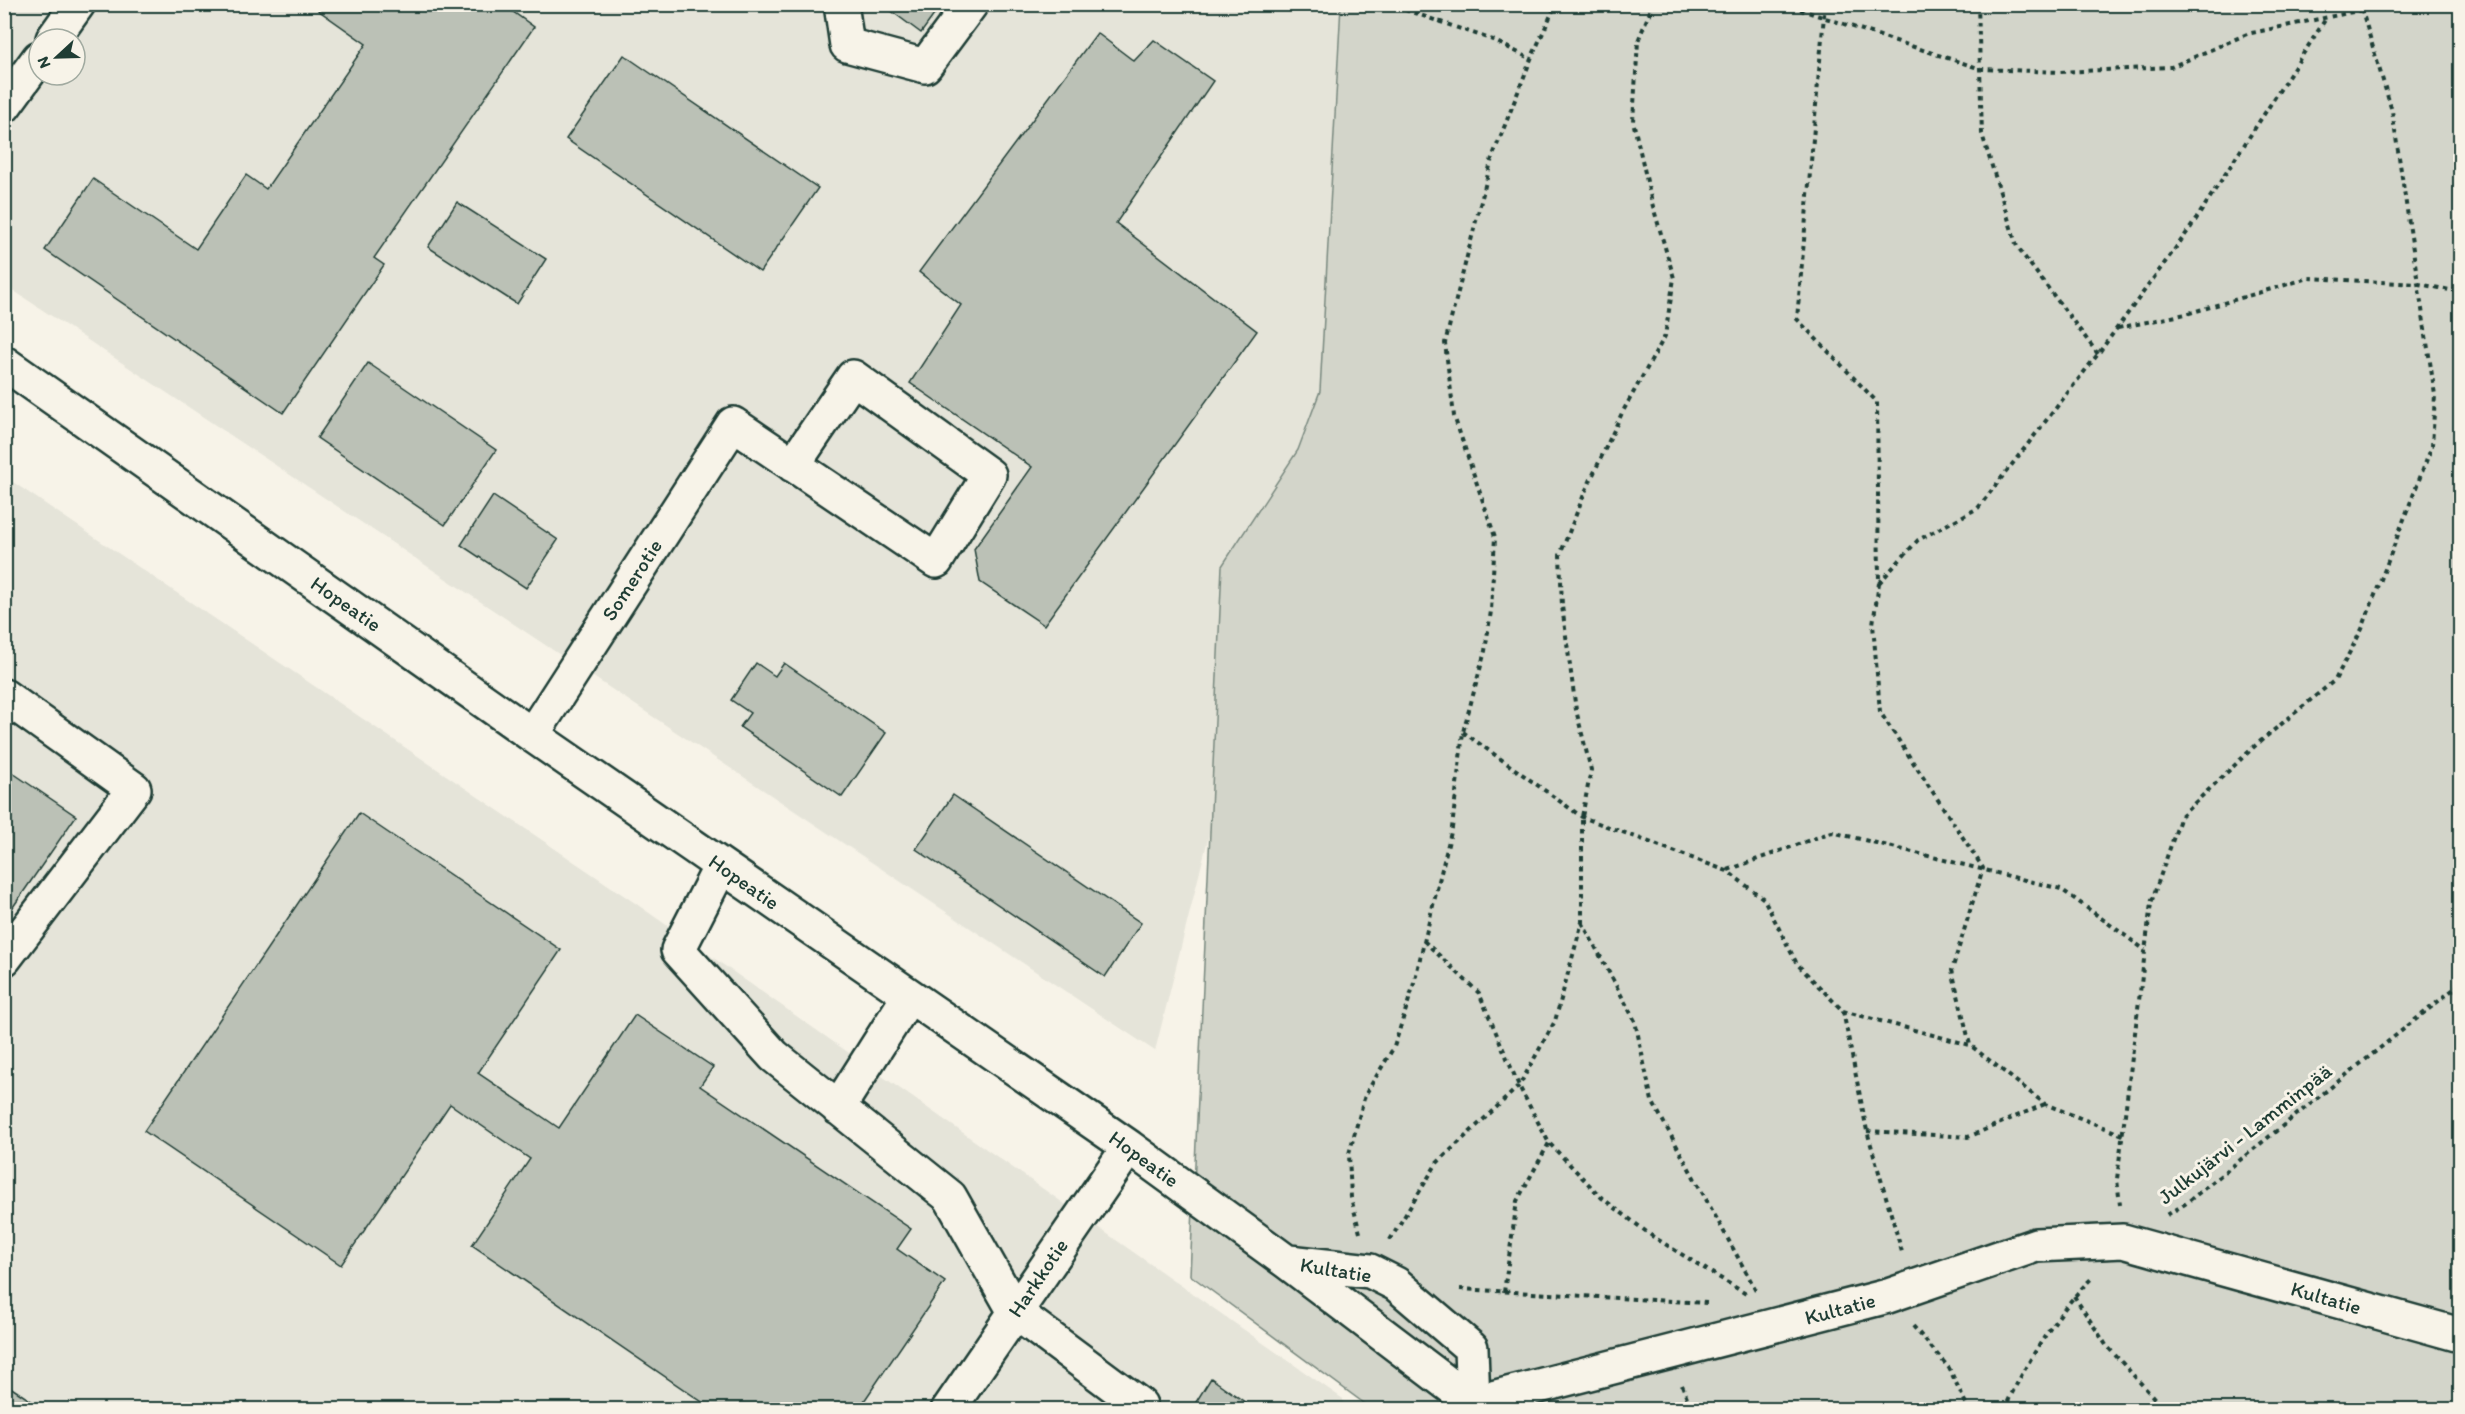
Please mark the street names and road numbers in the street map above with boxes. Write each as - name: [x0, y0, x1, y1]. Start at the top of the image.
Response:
- street label: Somerotie: [596, 534, 667, 625]
- street label: Hopeatie: [306, 570, 386, 637]
- street label: Hopeatie: [704, 848, 784, 915]
- street label: Julkujärvi - Lamminpää: [2153, 1058, 2337, 1209]
- street label: Hopeatie: [1104, 1125, 1184, 1192]
- street label: Harkkotie: [1002, 1234, 1073, 1322]
- street label: Kultatie: [1299, 1252, 1374, 1287]
- street label: Kultatie: [2288, 1276, 2364, 1319]
- street label: Kultatie: [1802, 1287, 1878, 1330]

